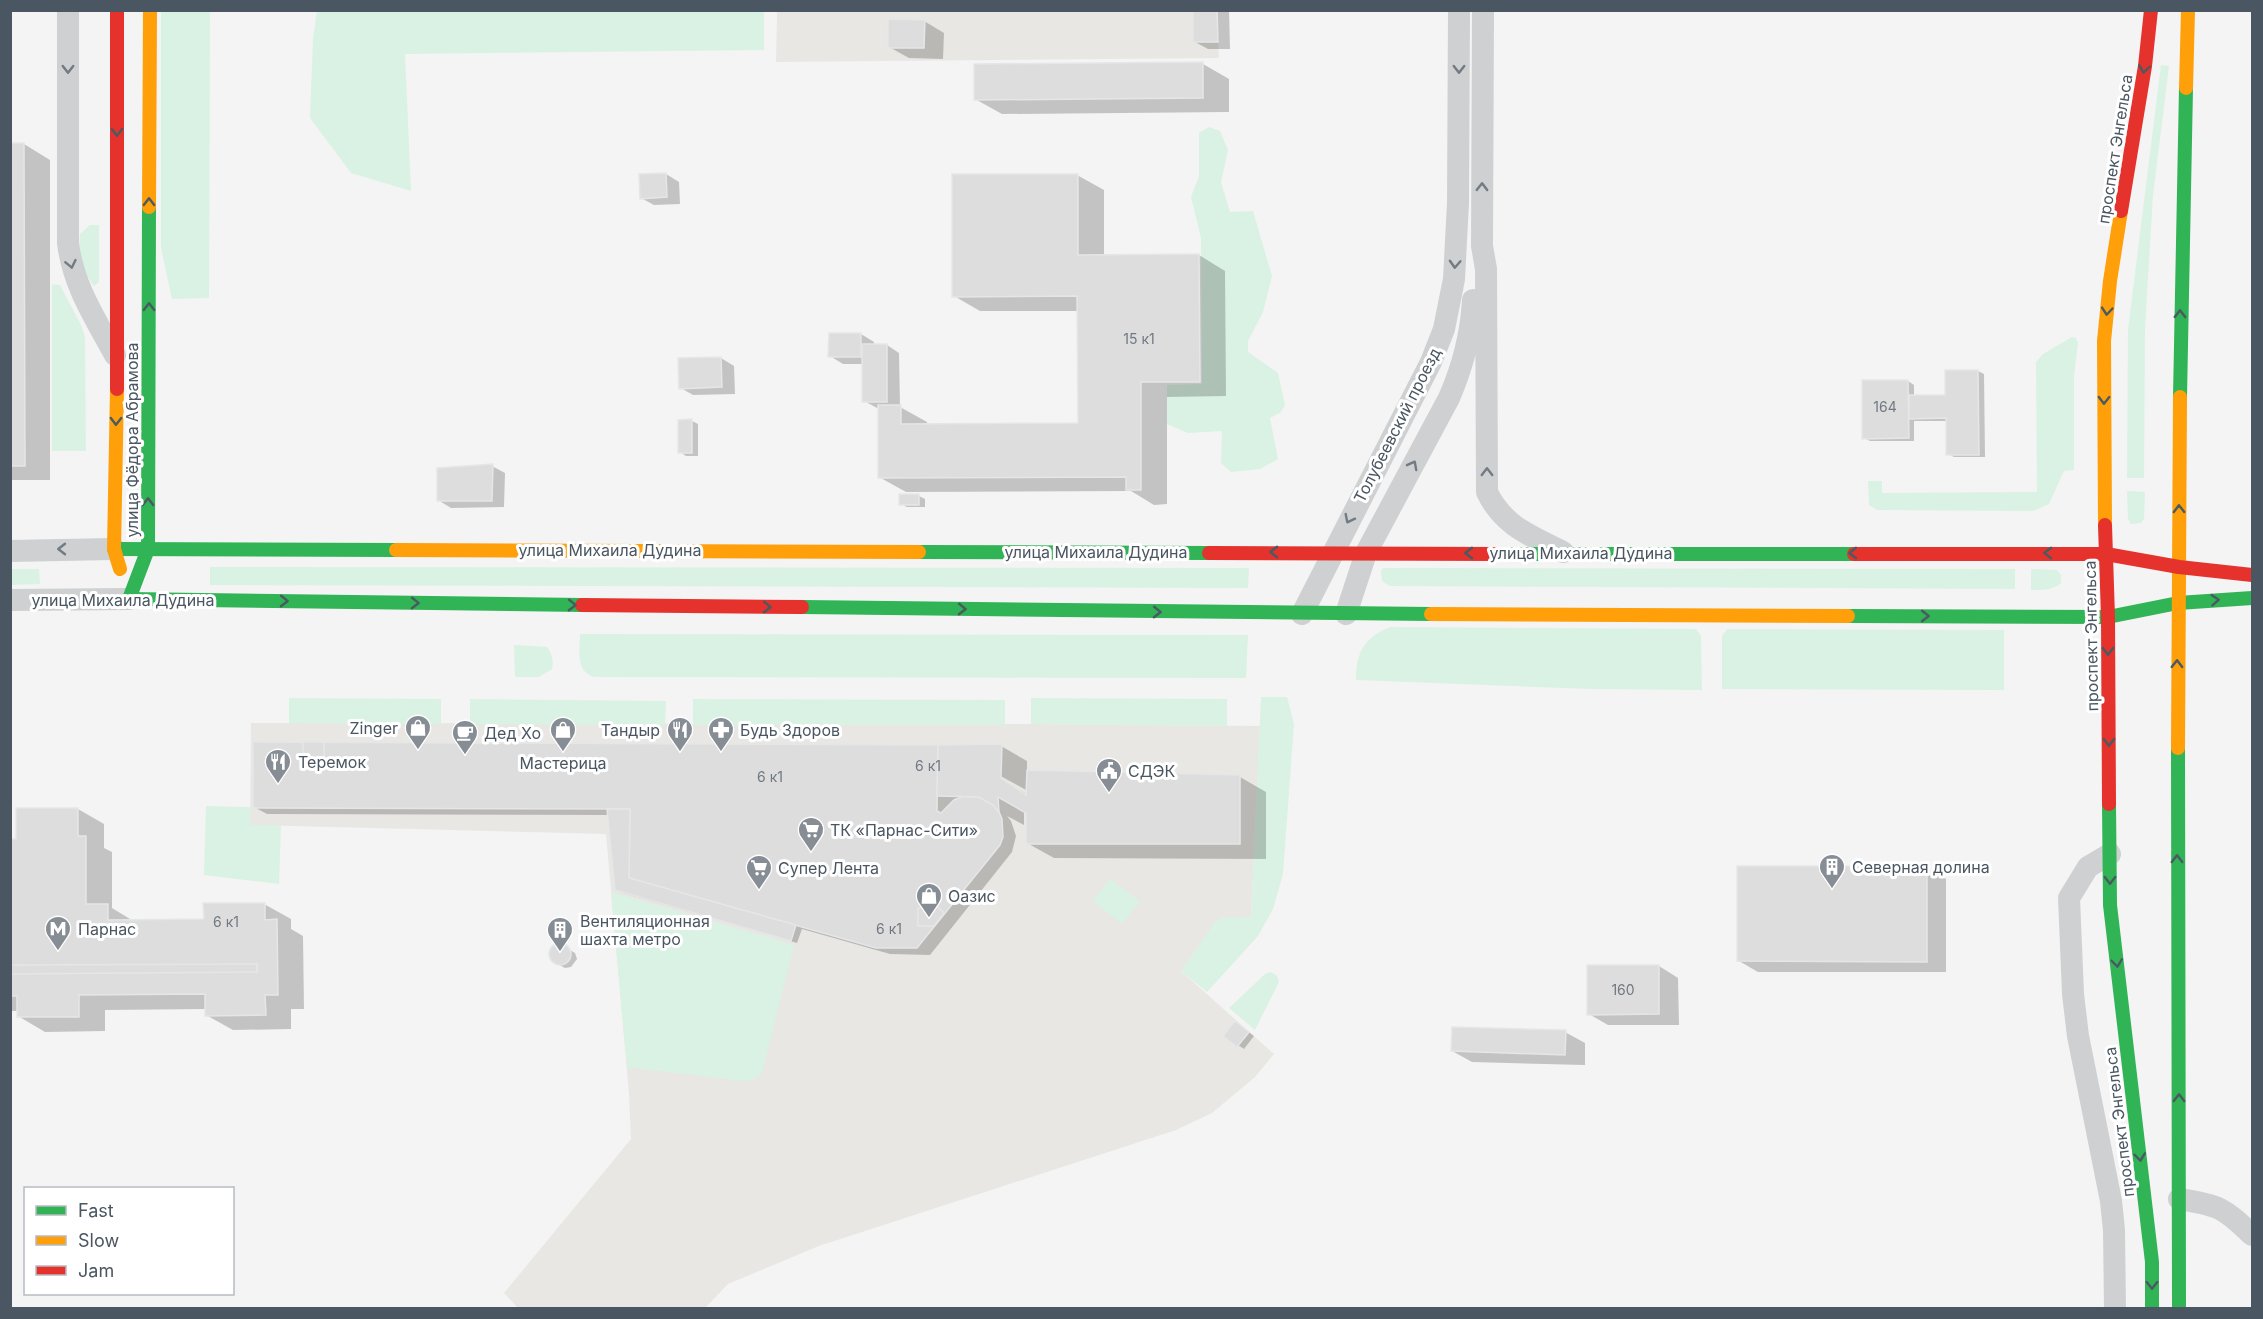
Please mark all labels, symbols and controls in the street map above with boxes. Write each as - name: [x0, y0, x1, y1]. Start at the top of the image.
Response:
- one-way arrow: [62, 64, 74, 73]
- one-way arrow: [1453, 64, 1465, 73]
- one-way arrow: [2139, 64, 2151, 73]
- street label: проспект Энгельса: [2093, 73, 2137, 225]
- one-way arrow: [111, 127, 123, 136]
- one-way arrow: [1476, 183, 1488, 192]
- one-way arrow: [143, 198, 155, 207]
- one-way arrow: [64, 258, 77, 268]
- one-way arrow: [1448, 259, 1461, 268]
- one-way arrow: [143, 303, 155, 312]
- one-way arrow: [2101, 307, 2114, 316]
- one-way arrow: [2174, 309, 2186, 318]
- house number: 15 к1: [1123, 330, 1155, 347]
- street label: улица Фёдора Абрамова: [122, 342, 142, 538]
- street label: Толубеевский проезд: [1349, 344, 1445, 506]
- one-way arrow: [2098, 395, 2110, 404]
- house number: 164: [1873, 398, 1897, 415]
- one-way arrow: [110, 417, 122, 426]
- one-way arrow: [1406, 461, 1417, 472]
- one-way arrow: [1481, 467, 1493, 476]
- one-way arrow: [142, 498, 154, 507]
- one-way arrow: [2173, 504, 2185, 513]
- one-way arrow: [1345, 513, 1356, 524]
- street label: улица Михаила Дудина: [518, 540, 702, 560]
- street label: улица Михаила Дудина: [1004, 542, 1188, 562]
- one-way arrow: [58, 543, 67, 555]
- street label: улица Михаила Дудина: [1489, 543, 1673, 563]
- one-way arrow: [1269, 546, 1278, 559]
- one-way arrow: [1464, 547, 1473, 559]
- one-way arrow: [1848, 547, 1857, 559]
- one-way arrow: [2043, 547, 2052, 559]
- street label: проспект Энгельса: [2080, 560, 2102, 712]
- street label: улица Михаила Дудина: [31, 590, 215, 610]
- one-way arrow: [2211, 594, 2220, 607]
- one-way arrow: [279, 595, 288, 607]
- one-way arrow: [411, 597, 420, 609]
- one-way arrow: [568, 599, 577, 611]
- one-way arrow: [763, 601, 772, 613]
- one-way arrow: [958, 603, 967, 616]
- one-way arrow: [1153, 606, 1162, 618]
- one-way arrow: [1921, 610, 1930, 622]
- one-way arrow: [2102, 646, 2114, 655]
- one-way arrow: [2171, 660, 2184, 669]
- shop icon: Zinger: [403, 713, 433, 751]
- shop icon: Мастерица: [548, 715, 578, 753]
- restaurant icon: Тандыр: [665, 715, 695, 753]
- pharmacy icon: Будь Здоров: [706, 715, 736, 753]
- place label: Zinger: [349, 718, 398, 738]
- cafe icon: Дед Хо: [450, 718, 480, 756]
- place label: Тандыр: [601, 720, 660, 740]
- place label: Будь Здоров: [740, 720, 840, 740]
- place label: Дед Хо: [484, 723, 541, 743]
- one-way arrow: [2103, 738, 2115, 747]
- restaurant icon: Теремок: [263, 747, 293, 785]
- place label: Теремок: [298, 752, 366, 772]
- place label: Мастерица: [520, 753, 606, 773]
- public building icon: СДЭК: [1094, 756, 1124, 794]
- house number: 6 к1: [915, 757, 941, 774]
- place label: СДЭК: [1128, 761, 1175, 781]
- house number: 6 к1: [757, 768, 783, 785]
- supermarket icon: ТК «Парнас-Сити»: [796, 815, 826, 853]
- place label: ТК «Парнас-Сити»: [830, 820, 978, 840]
- building icon: Северная долина: [1817, 852, 1847, 890]
- supermarket icon: Супер Лента: [744, 853, 774, 891]
- one-way arrow: [2171, 855, 2183, 864]
- place label: Северная долина: [1852, 857, 1990, 877]
- place label: Супер Лента: [778, 858, 879, 878]
- one-way arrow: [2104, 875, 2116, 884]
- shop icon: Оазис: [914, 881, 944, 919]
- place label: Оазис: [948, 886, 996, 906]
- place label: Вентиляционная шахта метро: [580, 911, 710, 949]
- house number: 6 к1: [213, 913, 239, 930]
- metro station icon: Парнас: [43, 914, 73, 952]
- building icon: Вентиляционная шахта метро: [545, 915, 575, 953]
- place label: Парнас: [78, 919, 136, 939]
- house number: 6 к1: [876, 920, 902, 937]
- one-way arrow: [2110, 959, 2123, 968]
- house number: 160: [1611, 981, 1635, 998]
- street label: проспект Энгельса: [2100, 1046, 2138, 1198]
- one-way arrow: [2173, 1093, 2185, 1102]
- one-way arrow: [2133, 1153, 2146, 1162]
- legend: [24, 1187, 234, 1295]
- text: Fast: [78, 1200, 114, 1221]
- text: Slow: [78, 1230, 119, 1251]
- text: Jam: [78, 1260, 114, 1281]
- one-way arrow: [2146, 1281, 2158, 1290]

